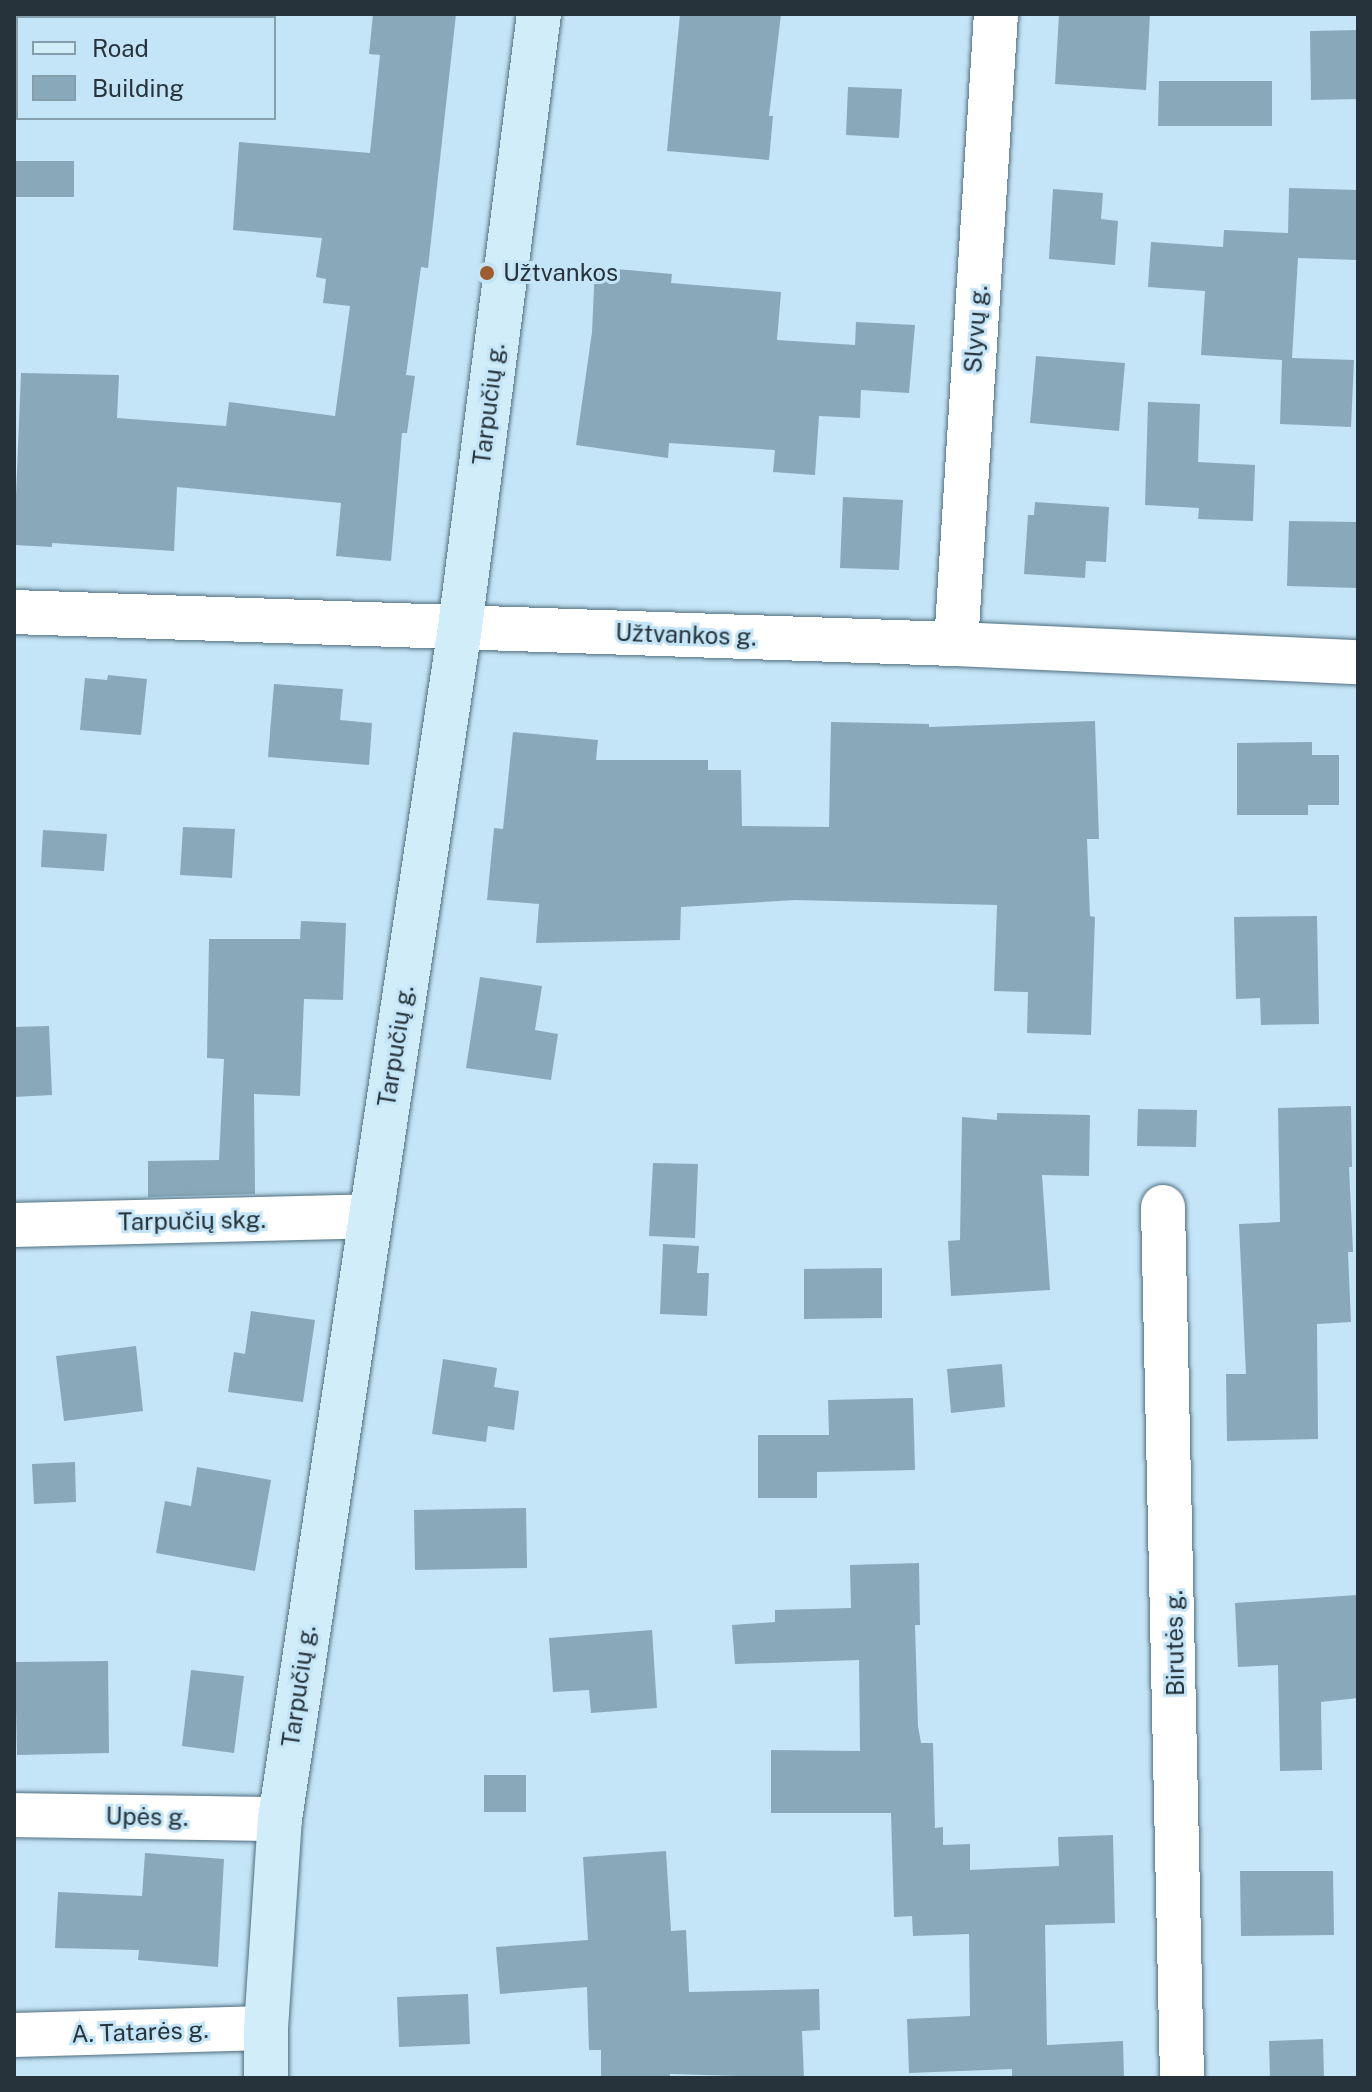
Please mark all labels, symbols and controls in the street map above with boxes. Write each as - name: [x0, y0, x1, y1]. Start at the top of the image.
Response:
- legend: [16, 16, 276, 120]
- text: Road: [92, 34, 149, 62]
- text: Building: [92, 74, 184, 102]
- place label: Užtvankos: [503, 259, 618, 287]
- marker: Užtvankos: [478, 264, 496, 282]
- street label: Slyvų g.: [959, 284, 993, 374]
- street label: Tarpučių g.: [467, 341, 511, 467]
- street label: Užtvankos g.: [615, 618, 757, 652]
- street label: Tarpučių g.: [372, 983, 420, 1109]
- street label: Tarpučių skg.: [118, 1205, 266, 1237]
- street label: Birutės g.: [1160, 1590, 1190, 1696]
- street label: Tarpučių g.: [276, 1623, 322, 1749]
- street label: Upės g.: [105, 1802, 189, 1832]
- street label: A. Tatarės g.: [71, 2015, 209, 2049]

